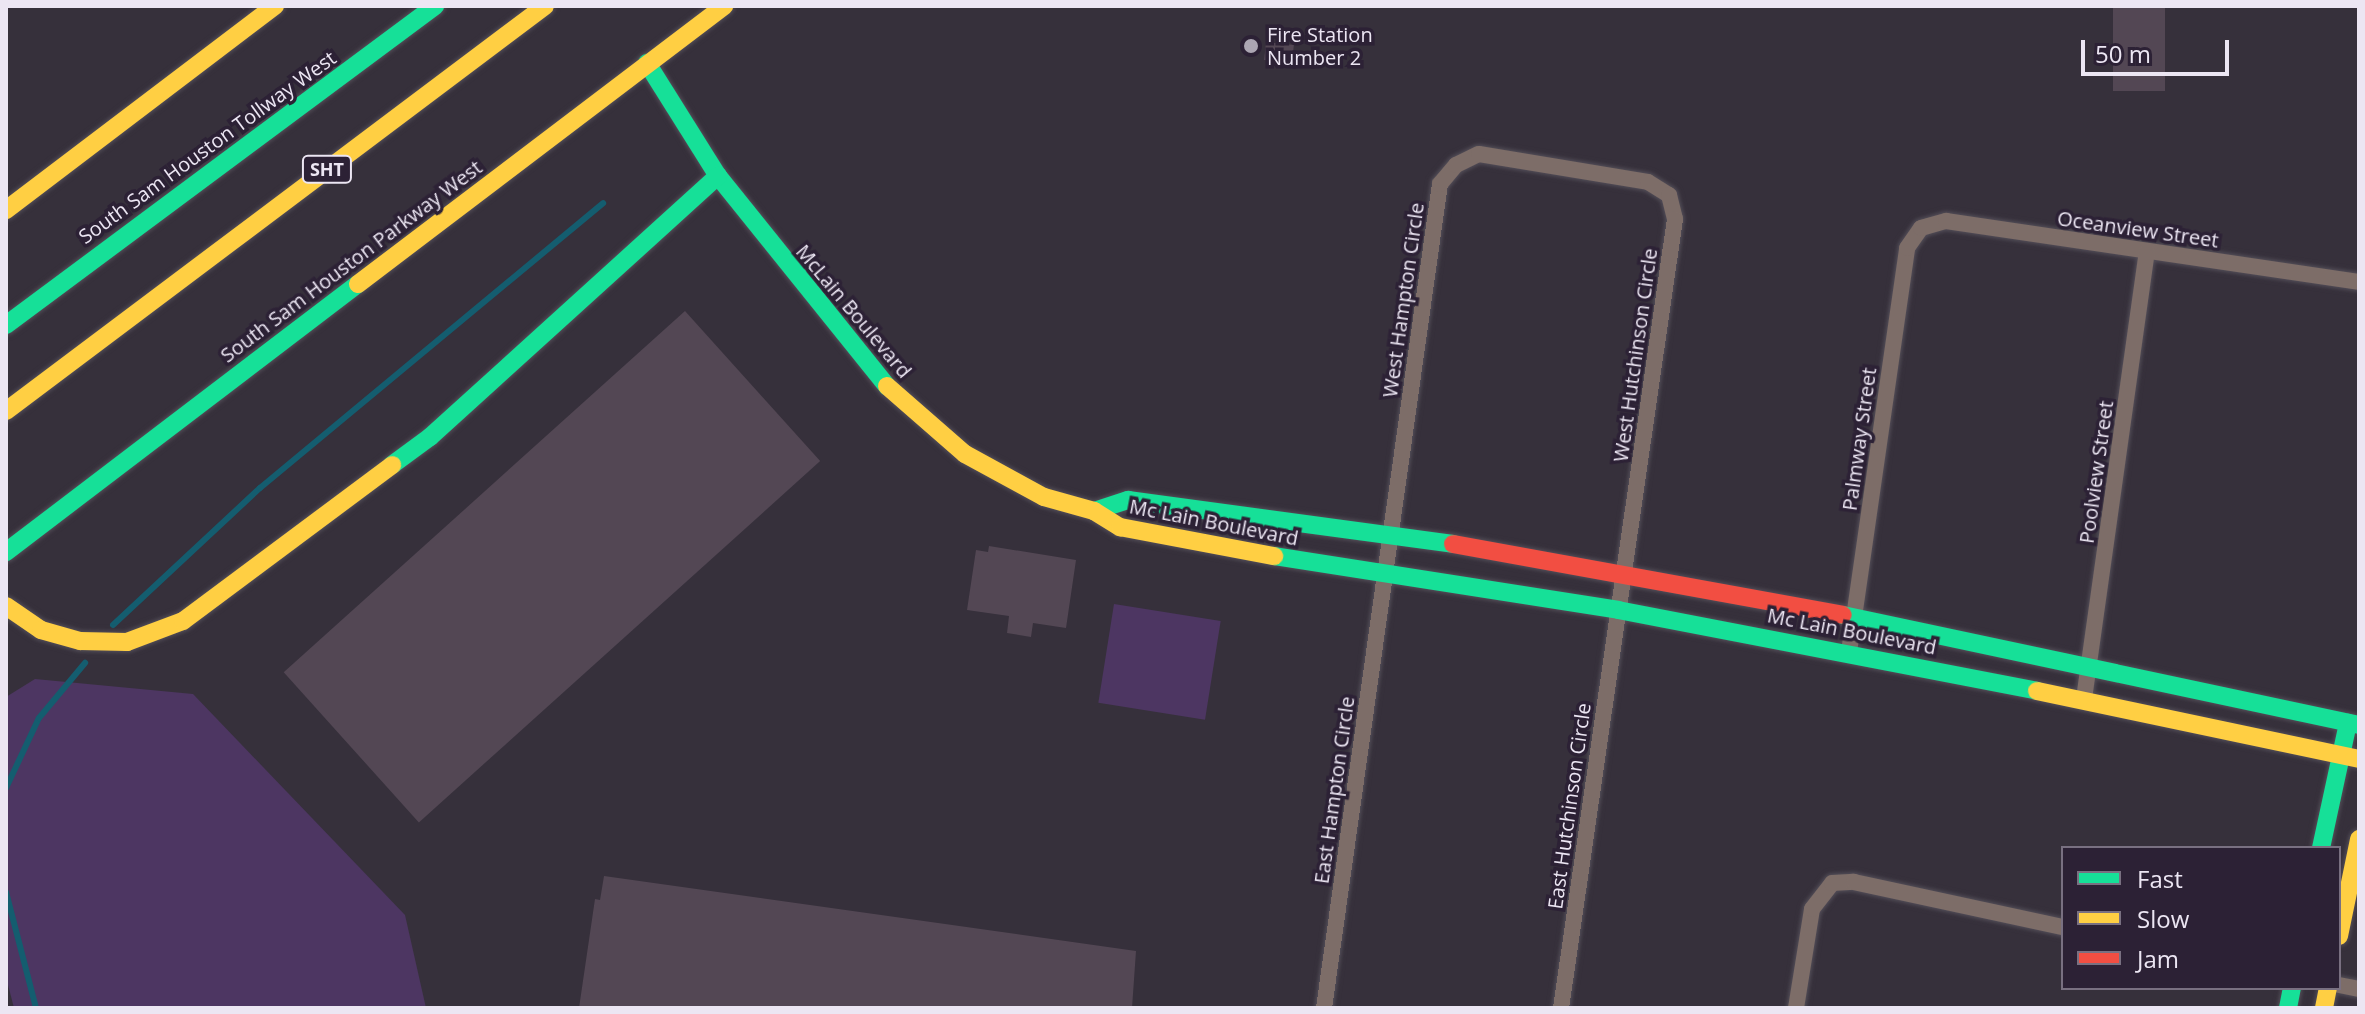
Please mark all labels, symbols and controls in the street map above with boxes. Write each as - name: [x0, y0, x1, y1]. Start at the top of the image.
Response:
- place label: Fire Station Number 2: [1267, 22, 1373, 69]
- scale bar: [2085, 24, 2233, 74]
- marker: Fire Station Number 2: [1242, 37, 1260, 55]
- text: 50 m: [2095, 37, 2151, 70]
- street label: South Sam Houston Tollway West: [74, 46, 340, 248]
- street label: South Sam Houston Parkway West: [216, 155, 486, 367]
- road number: SHT: [301, 155, 353, 183]
- street label: West Hampton Circle: [1377, 201, 1429, 399]
- street label: Oceanview Street: [2056, 206, 2220, 252]
- street label: McLain Boulevard: [791, 239, 917, 383]
- street label: West Hutchinson Circle: [1608, 247, 1662, 463]
- street label: Palmway Street: [1837, 366, 1881, 512]
- street label: Poolview Street: [2074, 399, 2118, 545]
- street label: Mc Lain Boulevard: [1127, 494, 1301, 550]
- street label: Mc Lain Boulevard: [1765, 603, 1939, 659]
- street label: East Hampton Circle: [1309, 695, 1359, 885]
- street label: East Hutchinson Circle: [1543, 701, 1595, 911]
- legend: [2061, 846, 2341, 990]
- text: Fast: [2137, 862, 2183, 895]
- text: Slow: [2137, 902, 2189, 935]
- text: Jam: [2137, 942, 2179, 975]

